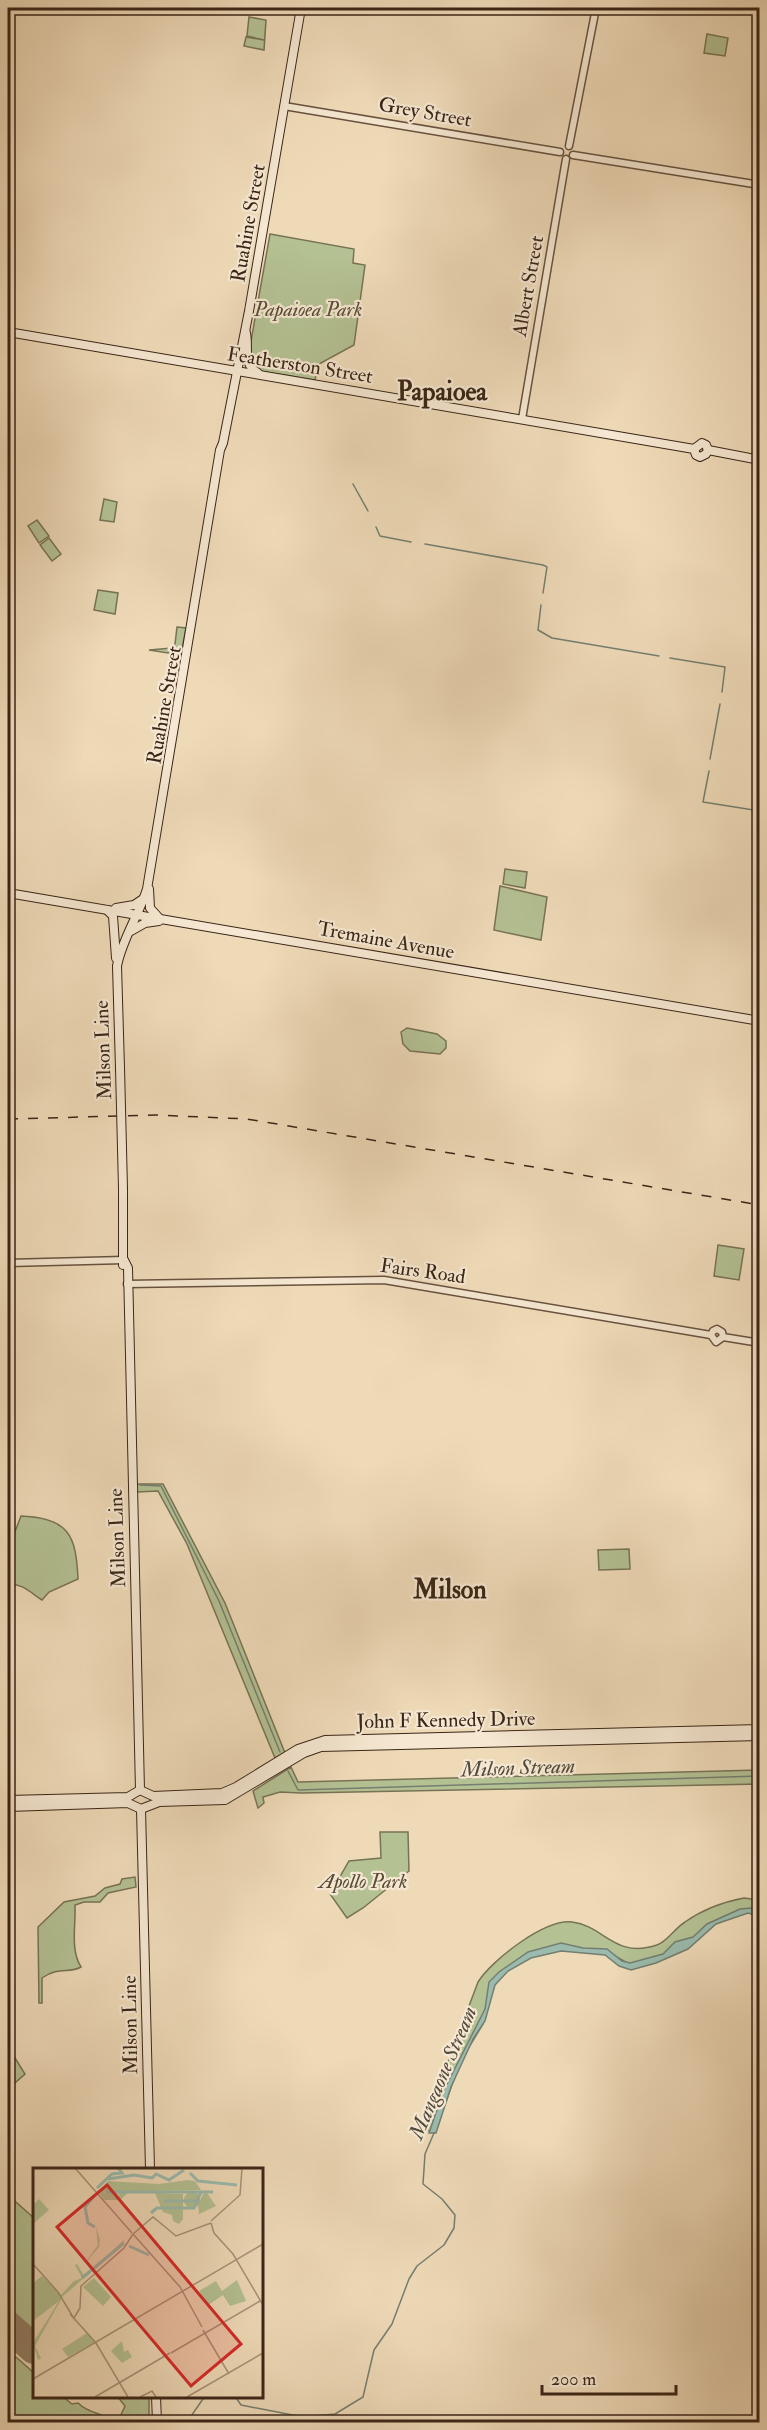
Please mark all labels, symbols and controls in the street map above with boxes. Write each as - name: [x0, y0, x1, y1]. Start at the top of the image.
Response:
- street label: Grey Street: [377, 92, 474, 133]
- street label: Ruahine Street: [225, 161, 271, 284]
- street label: Albert Street: [507, 233, 549, 340]
- park label: Papaioea Park: [253, 297, 362, 322]
- street label: Featherston Street: [225, 341, 375, 389]
- district label: Papaioea: [397, 376, 488, 409]
- street label: Ruahine Street: [141, 643, 187, 766]
- street label: Tremaine Avenue: [316, 916, 456, 964]
- street label: Milson Line: [89, 1000, 117, 1100]
- street label: Fairs Road: [379, 1253, 467, 1289]
- street label: Milson Line: [103, 1488, 131, 1588]
- district label: Milson: [412, 1574, 487, 1606]
- street label: John F Kennedy Drive: [355, 1706, 536, 1734]
- water label: Milson Stream: [458, 1753, 576, 1784]
- park label: Apollo Park: [317, 1869, 407, 1894]
- street label: Milson Line: [117, 1975, 143, 2075]
- water label: Mangaone Stream: [402, 2003, 483, 2145]
- inset map: [33, 2168, 262, 2397]
- scale bar: [542, 2358, 676, 2396]
- text: 200 m: [551, 2368, 596, 2391]

